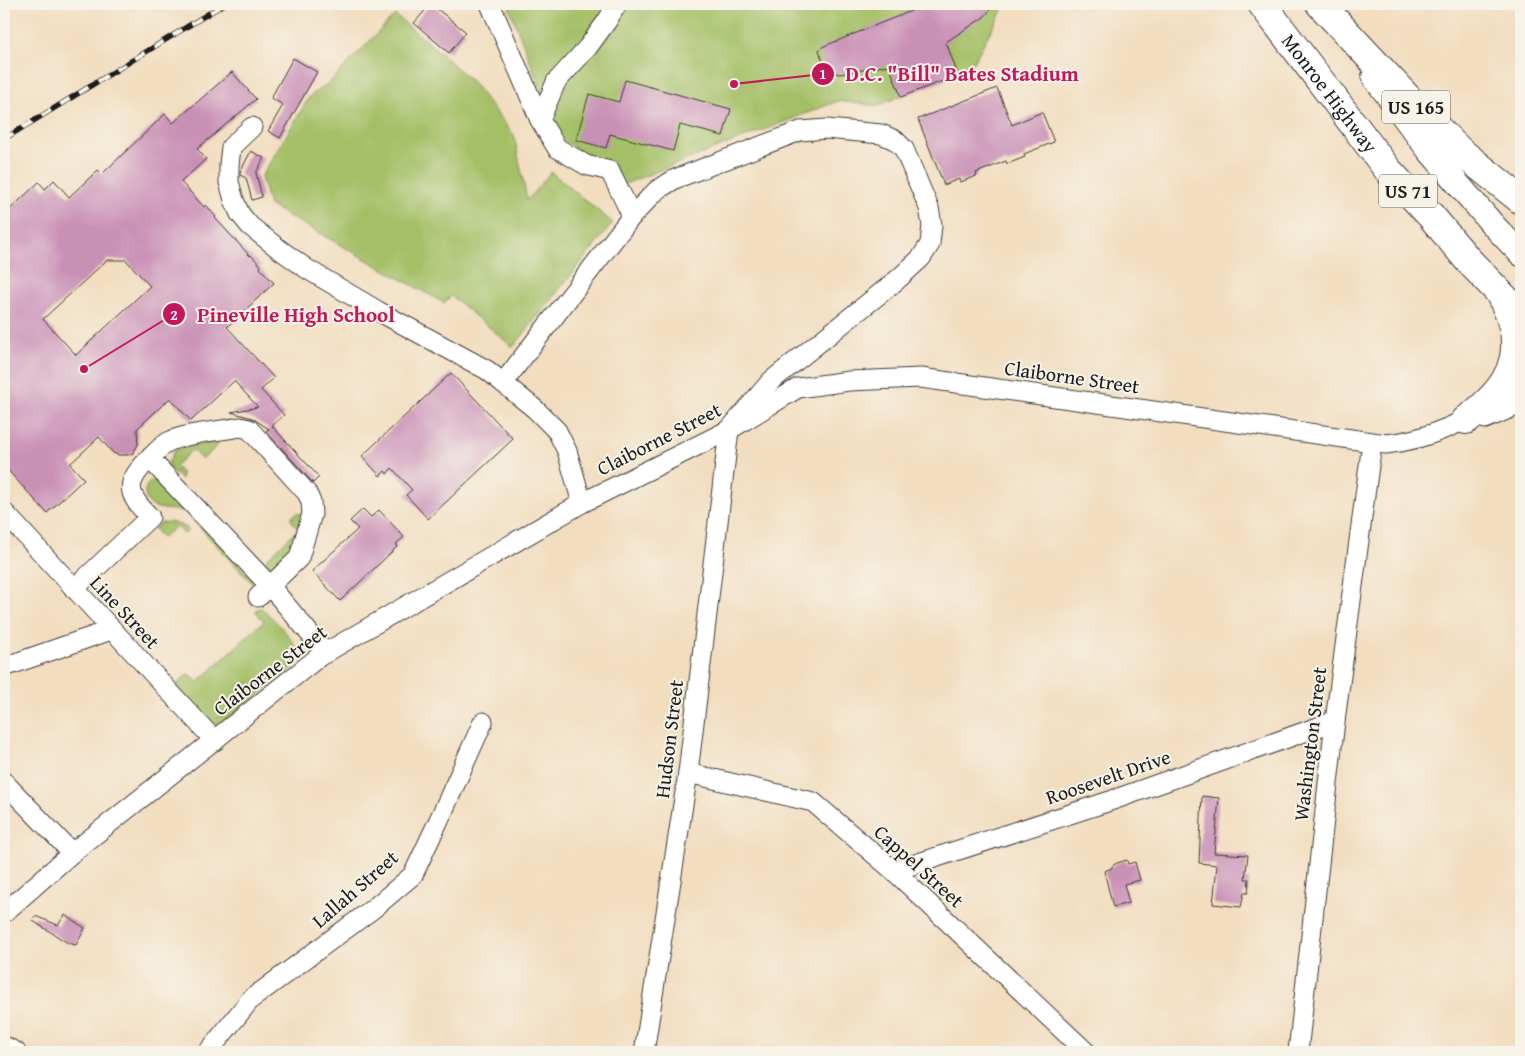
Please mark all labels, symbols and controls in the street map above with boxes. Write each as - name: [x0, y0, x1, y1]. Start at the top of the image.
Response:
- street label: Monroe Highway: [1275, 27, 1385, 159]
- callout: D.C. "Bill" Bates Stadium: [810, 56, 1089, 92]
- text: D.C. "Bill" Bates Stadium: [845, 58, 1079, 89]
- text: 1: [819, 63, 827, 84]
- road number: US 165: [1382, 90, 1450, 124]
- road number: US 71: [1379, 175, 1437, 208]
- callout: Pineville High School: [162, 296, 404, 332]
- text: Pineville High School: [197, 299, 395, 330]
- text: 2: [170, 304, 178, 325]
- street label: Claiborne Street: [1003, 353, 1141, 400]
- street label: Claiborne Street: [592, 395, 726, 482]
- street label: Line Street: [84, 568, 167, 655]
- street label: Claiborne Street: [207, 617, 333, 722]
- street label: Washington Street: [1286, 665, 1333, 823]
- street label: Hudson Street: [647, 678, 690, 800]
- street label: Roosevelt Drive: [1042, 742, 1174, 811]
- street label: Cappel Street: [868, 817, 971, 914]
- street label: Lallah Street: [305, 843, 404, 934]

